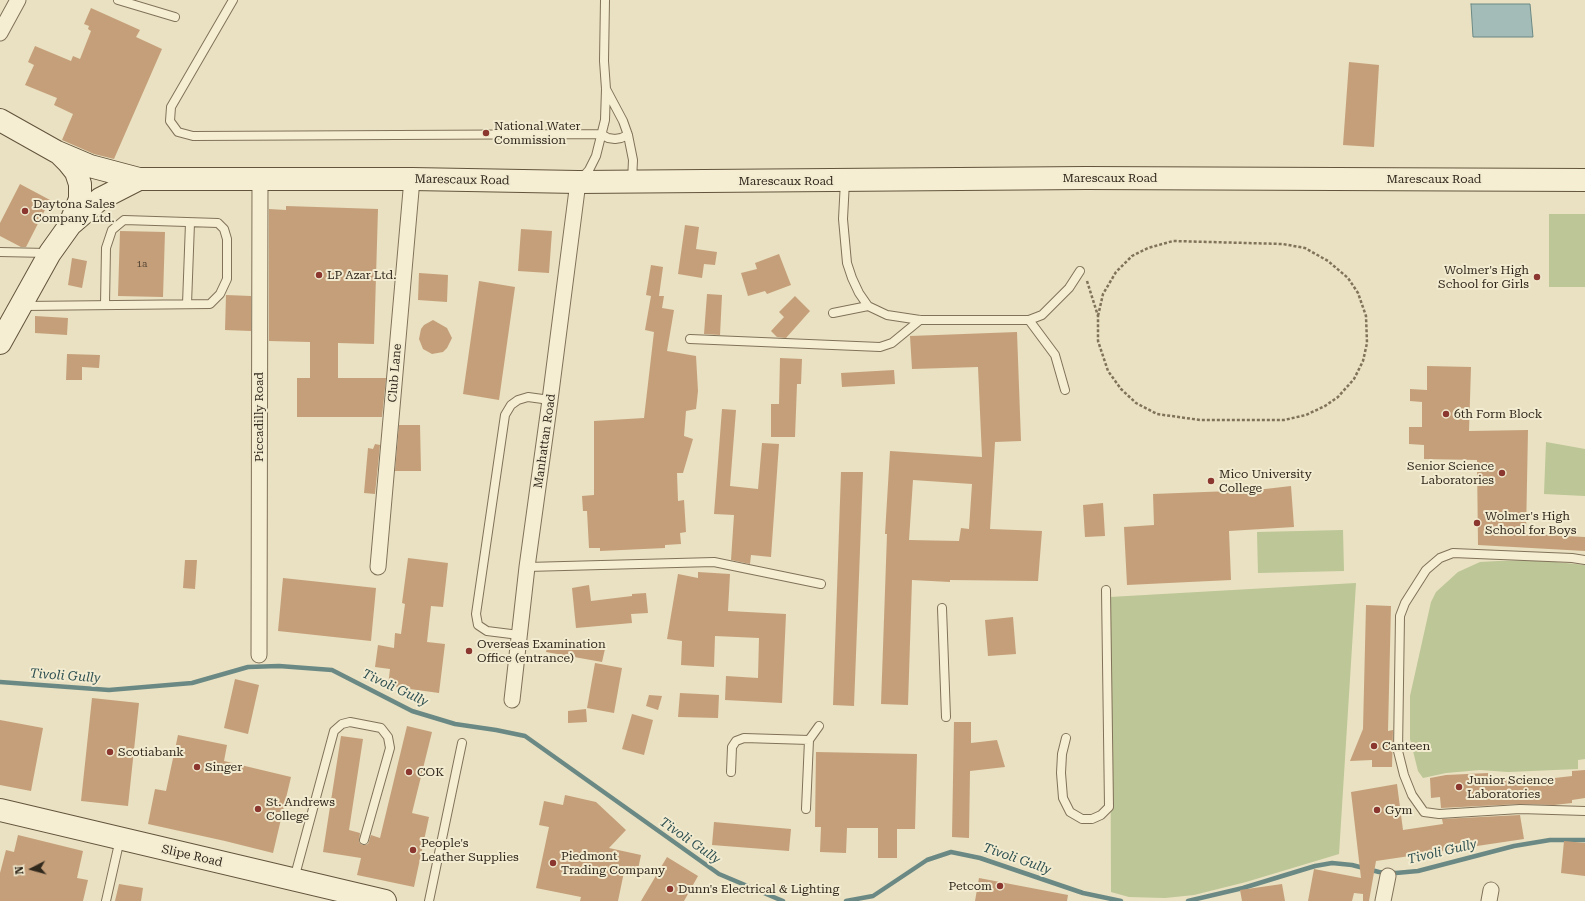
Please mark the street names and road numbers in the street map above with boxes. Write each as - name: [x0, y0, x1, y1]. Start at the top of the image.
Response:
- street label: Marescaux Road: [1062, 171, 1158, 185]
- street label: Marescaux Road: [414, 172, 510, 188]
- street label: Marescaux Road: [1386, 172, 1482, 186]
- street label: Marescaux Road: [738, 174, 834, 188]
- street label: Club Lane: [385, 343, 405, 403]
- street label: Piccadilly Road: [252, 372, 266, 462]
- street label: Manhattan Road: [531, 393, 559, 489]
- street label: Slipe Road: [160, 842, 224, 870]

